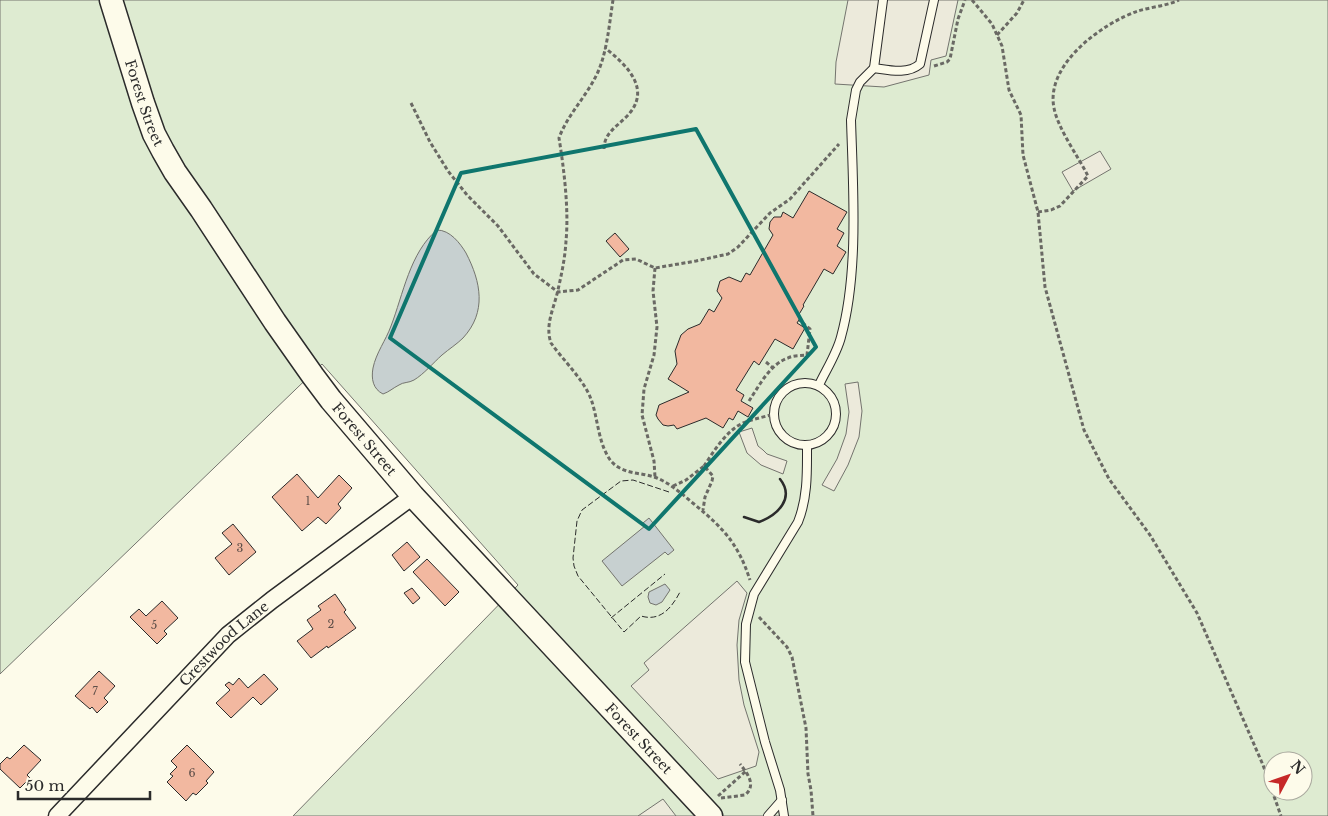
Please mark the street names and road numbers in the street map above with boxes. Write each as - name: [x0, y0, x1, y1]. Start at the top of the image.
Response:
- street label: Forest Street: [121, 57, 168, 150]
- street label: Forest Street: [328, 399, 401, 480]
- street label: Crestwood Lane: [175, 597, 272, 690]
- street label: Forest Street: [601, 699, 677, 778]

